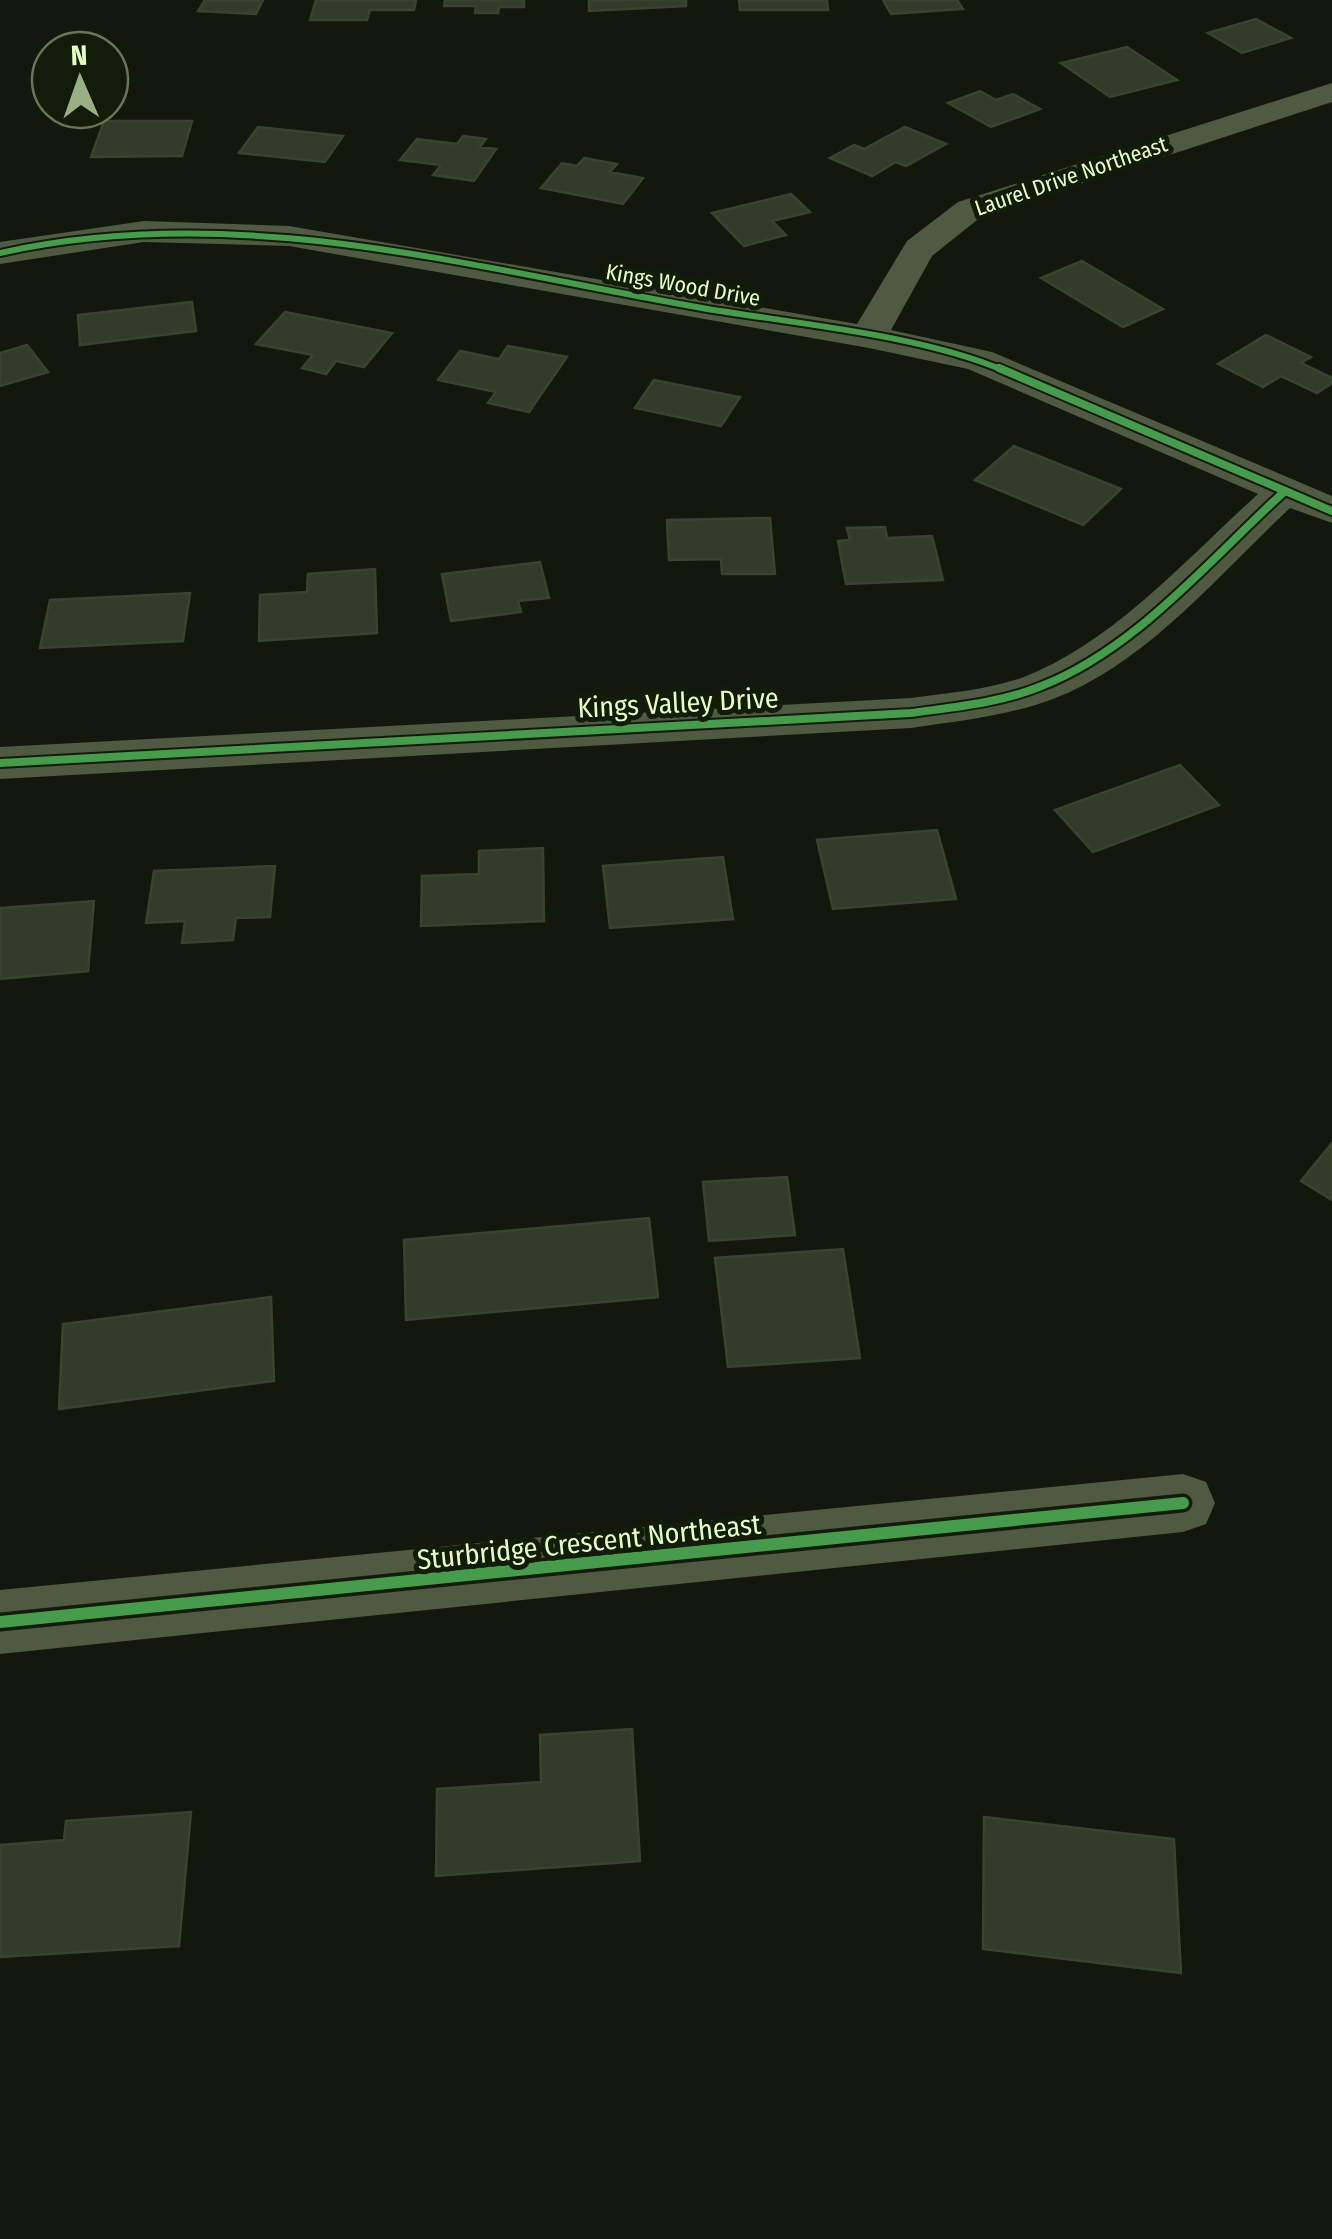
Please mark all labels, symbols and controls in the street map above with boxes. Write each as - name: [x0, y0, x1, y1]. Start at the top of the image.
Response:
- north arrow: [30, 30, 130, 130]
- text: N: [70, 39, 88, 72]
- street label: Laurel Drive Northeast: [971, 130, 1172, 222]
- street label: Kings Wood Drive: [604, 258, 762, 312]
- street label: Kings Valley Drive: [577, 681, 779, 725]
- street label: Sturbridge Crescent Northeast: [416, 1507, 763, 1576]

